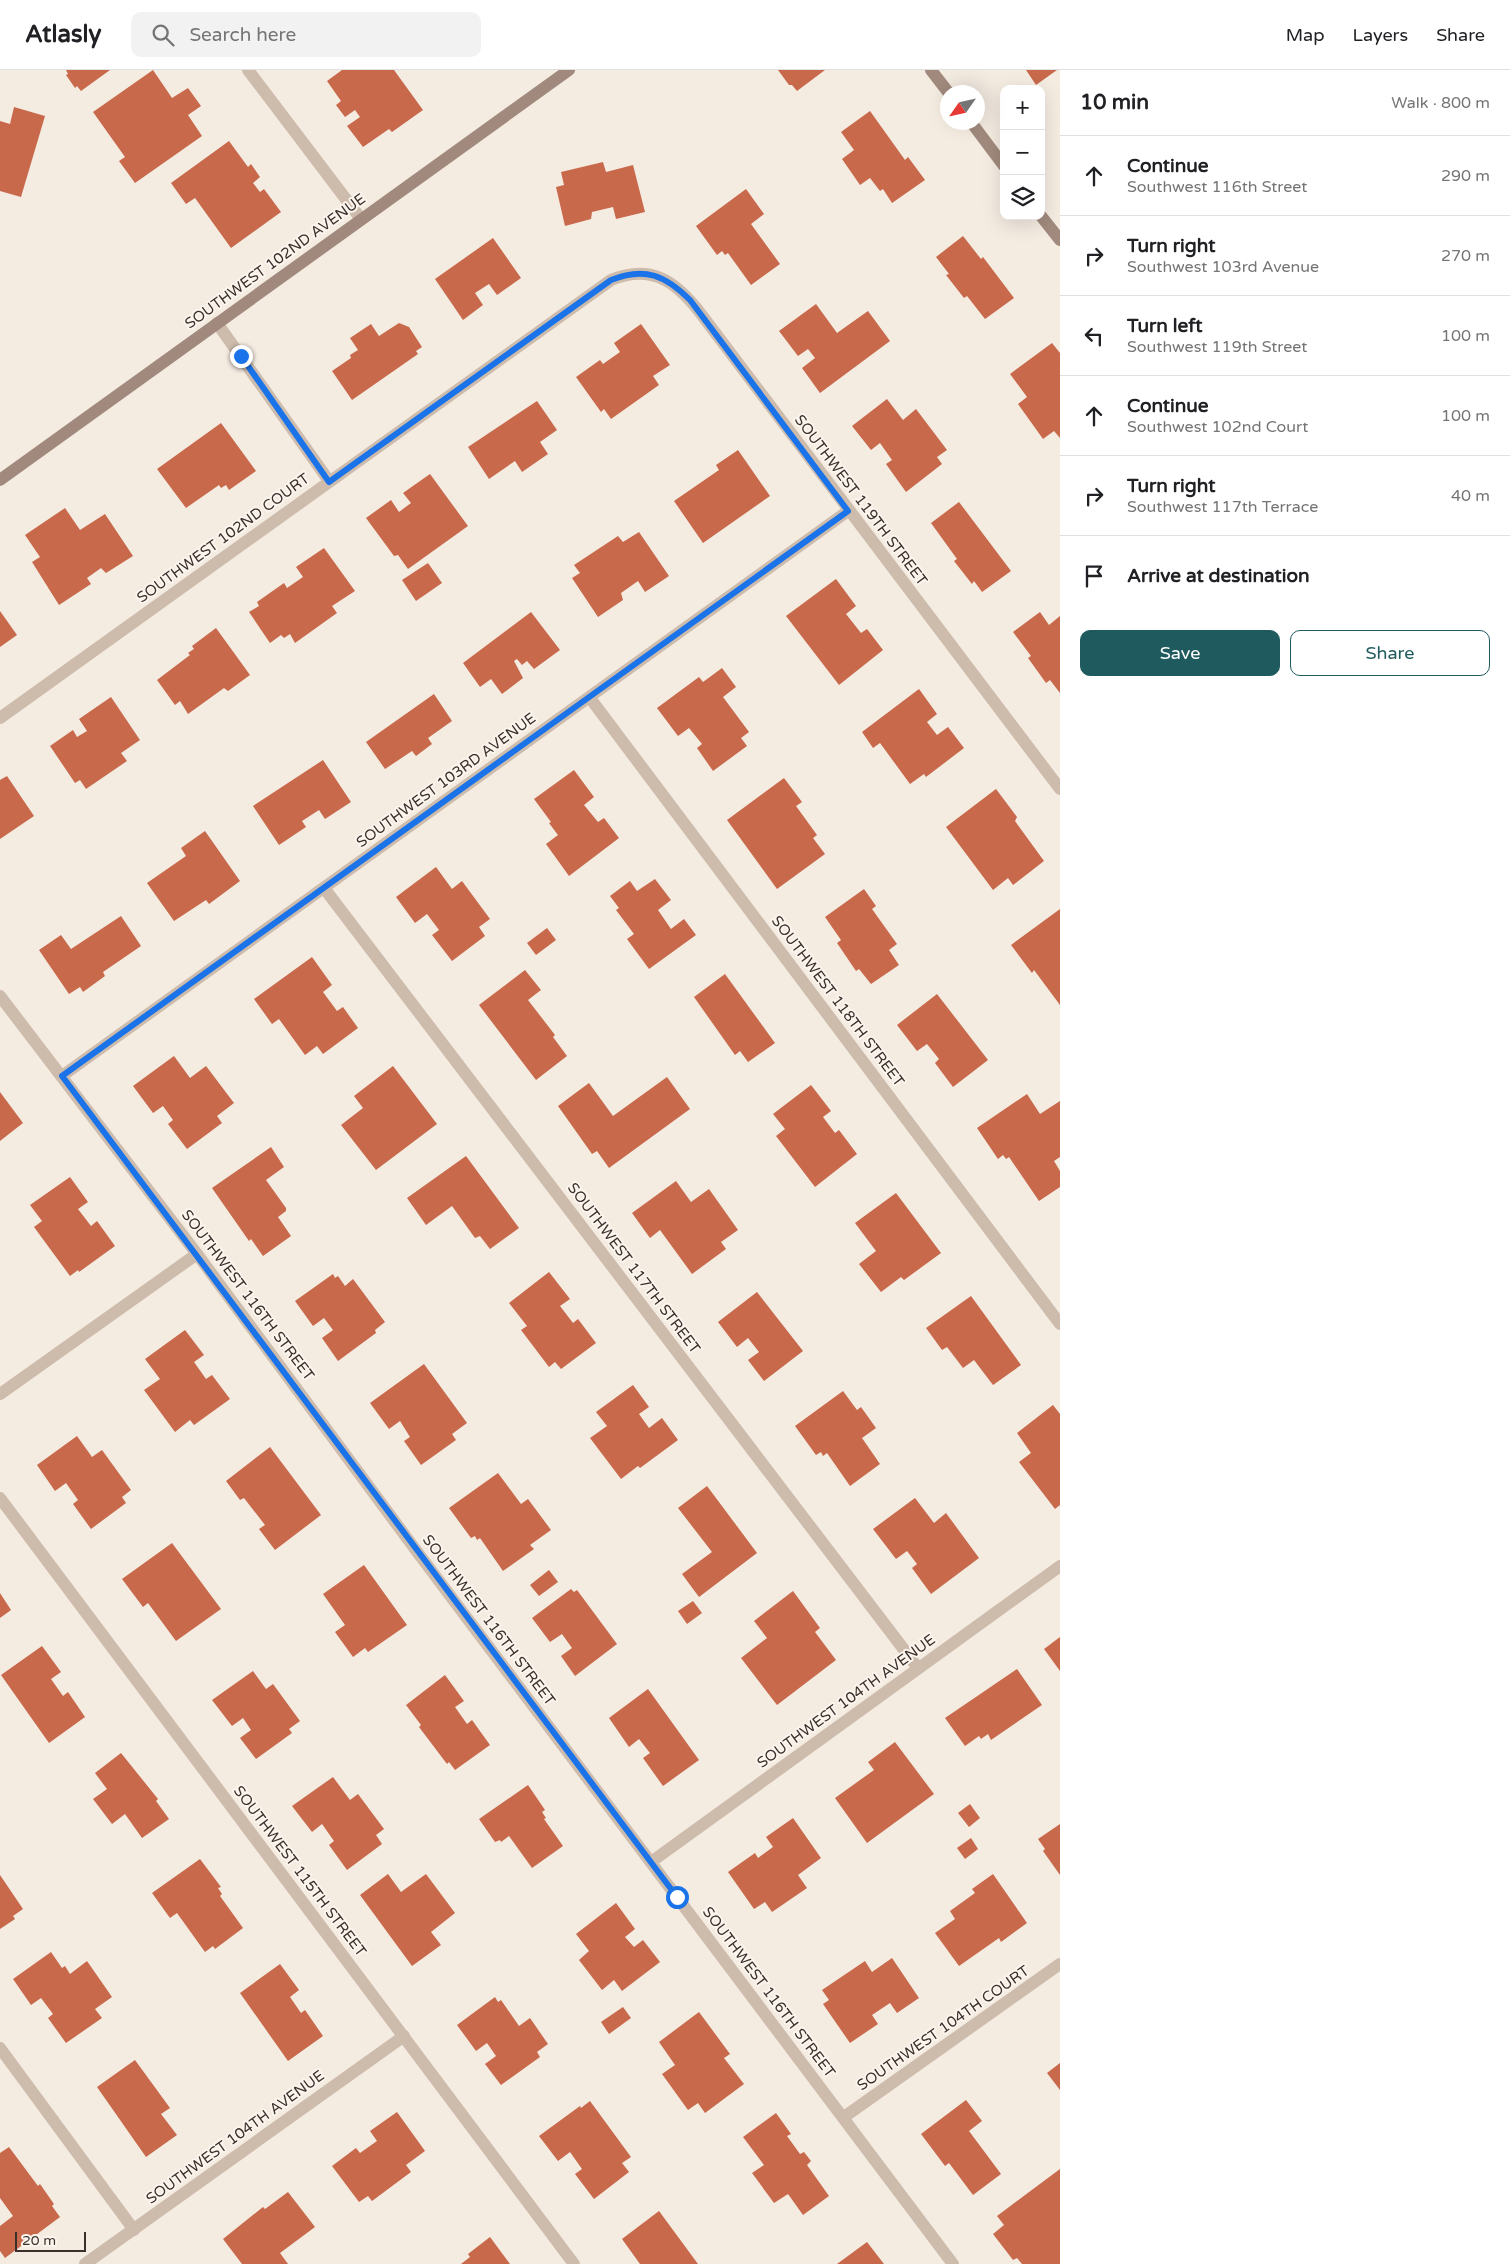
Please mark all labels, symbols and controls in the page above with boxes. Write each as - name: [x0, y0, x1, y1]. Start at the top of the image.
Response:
- search box: [131, 12, 481, 57]
- text: Atlasly: [25, 20, 101, 49]
- icon: search: [149, 21, 177, 49]
- text: Search here: [189, 24, 296, 46]
- text: Map: [1286, 24, 1325, 46]
- text: Layers: [1353, 24, 1408, 46]
- text: Share: [1436, 24, 1485, 46]
- north arrow: [940, 85, 985, 130]
- map controls: [1000, 85, 1045, 220]
- button: +: [1000, 85, 1045, 130]
- text: 10 min: [1080, 90, 1149, 115]
- text: Walk · 800 m: [1391, 93, 1490, 113]
- button: −: [1000, 130, 1045, 175]
- text: Continue: [1127, 155, 1209, 177]
- icon: ahead: [1080, 162, 1108, 190]
- text: 290 m: [1441, 166, 1490, 186]
- button: layers: [1000, 175, 1045, 220]
- text: Southwest 116th Street: [1127, 177, 1307, 197]
- street label: SOUTHWEST 102ND AVENUE: [181, 189, 369, 333]
- text: Turn right: [1127, 235, 1215, 257]
- icon: right: [1080, 242, 1108, 270]
- text: 270 m: [1441, 246, 1490, 266]
- text: Southwest 103rd Avenue: [1127, 257, 1319, 277]
- text: Turn left: [1127, 315, 1203, 337]
- icon: left: [1080, 322, 1108, 350]
- text: 100 m: [1441, 326, 1490, 346]
- text: Southwest 119th Street: [1127, 337, 1307, 357]
- route end: [230, 345, 253, 368]
- text: Continue: [1127, 395, 1209, 417]
- icon: ahead: [1080, 402, 1108, 430]
- text: 100 m: [1441, 406, 1490, 426]
- street label: SOUTHWEST 119TH STREET: [791, 411, 931, 589]
- text: Southwest 102nd Court: [1127, 417, 1308, 437]
- street label: SOUTHWEST 102ND COURT: [133, 469, 313, 607]
- text: Turn right: [1127, 475, 1215, 497]
- icon: right: [1080, 482, 1108, 510]
- text: 40 m: [1451, 486, 1490, 506]
- text: Southwest 117th Terrace: [1127, 497, 1318, 517]
- icon: arrive: [1080, 562, 1108, 590]
- text: Arrive at destination: [1127, 565, 1310, 587]
- button: Save: [1080, 630, 1280, 676]
- button: Share: [1290, 630, 1490, 676]
- street label: SOUTHWEST 103RD AVENUE: [353, 709, 539, 851]
- street label: SOUTHWEST 118TH STREET: [768, 912, 908, 1090]
- street label: SOUTHWEST 117TH STREET: [564, 1179, 704, 1357]
- street label: SOUTHWEST 116TH STREET: [178, 1206, 318, 1384]
- street label: SOUTHWEST 116TH STREET: [419, 1531, 559, 1709]
- street label: SOUTHWEST 104TH AVENUE: [753, 1630, 939, 1772]
- street label: SOUTHWEST 115TH STREET: [230, 1782, 370, 1960]
- route start: [666, 1886, 689, 1909]
- street label: SOUTHWEST 116TH STREET: [699, 1903, 839, 2081]
- street label: SOUTHWEST 104TH COURT: [854, 1962, 1032, 2094]
- street label: SOUTHWEST 104TH AVENUE: [142, 2066, 328, 2208]
- scale bar: [15, 2229, 86, 2252]
- text: 20 m: [22, 2232, 56, 2249]

